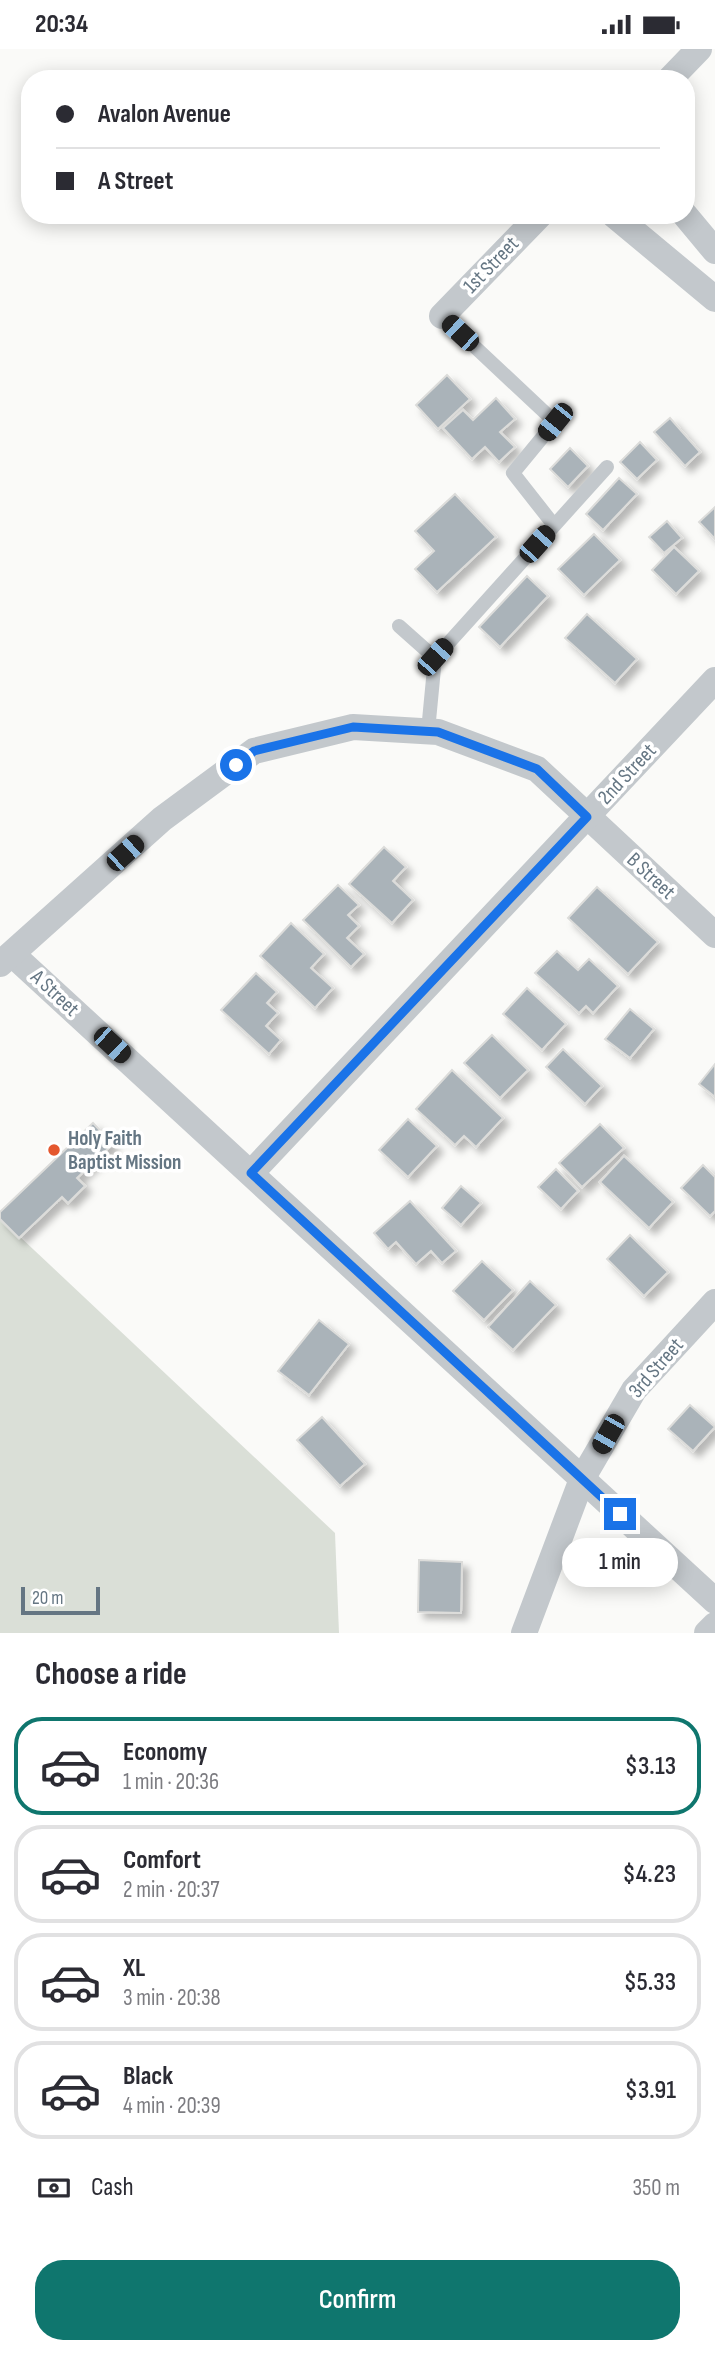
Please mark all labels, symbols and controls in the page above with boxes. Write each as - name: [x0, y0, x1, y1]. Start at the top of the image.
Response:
- text: 20:34: [35, 9, 88, 40]
- text: Avalon Avenue: [98, 99, 231, 130]
- text: A Street: [98, 166, 173, 197]
- street label: 1st Street: [458, 232, 524, 298]
- car: [438, 311, 483, 355]
- car: [534, 399, 577, 445]
- car: [516, 521, 559, 567]
- car: [414, 634, 457, 680]
- street label: 2nd Street: [593, 738, 661, 810]
- route start: [220, 749, 252, 781]
- car: [103, 831, 148, 875]
- street label: B Street: [622, 847, 680, 905]
- street label: A Street: [25, 964, 84, 1021]
- car: [90, 1023, 135, 1067]
- place label: Holy Faith Baptist Mission: [68, 1126, 181, 1175]
- marker: Holy Faith Baptist Mission: [46, 1142, 62, 1158]
- street label: 3rd Street: [623, 1333, 689, 1403]
- car: [589, 1411, 628, 1457]
- route end: [604, 1498, 636, 1530]
- callout: 1 min: [562, 1539, 678, 1587]
- text: 1 min: [599, 1548, 641, 1576]
- scale bar: [21, 1584, 100, 1616]
- text: 20 m: [32, 1587, 64, 1610]
- text: Choose a ride: [35, 1655, 187, 1694]
- icon: car: [39, 1735, 102, 1798]
- text: Economy: [123, 1737, 207, 1768]
- text: $3.13: [625, 1751, 676, 1782]
- text: 1 min · 20:36: [123, 1768, 219, 1796]
- icon: car: [39, 1843, 102, 1906]
- text: Comfort: [123, 1845, 201, 1876]
- text: $4.23: [623, 1859, 676, 1890]
- text: 2 min · 20:37: [123, 1876, 220, 1904]
- icon: car: [39, 1951, 102, 2014]
- text: XL: [123, 1953, 145, 1984]
- text: $5.33: [624, 1967, 676, 1998]
- text: 3 min · 20:38: [123, 1984, 221, 2012]
- icon: car: [39, 2059, 102, 2122]
- text: Black: [123, 2061, 173, 2092]
- text: $3.91: [625, 2075, 676, 2106]
- text: 4 min · 20:39: [123, 2092, 221, 2120]
- icon: cash: [35, 2169, 73, 2207]
- text: Cash: [91, 2172, 134, 2203]
- text: 350 m: [632, 2174, 680, 2202]
- button: Confirm: [35, 2260, 680, 2340]

